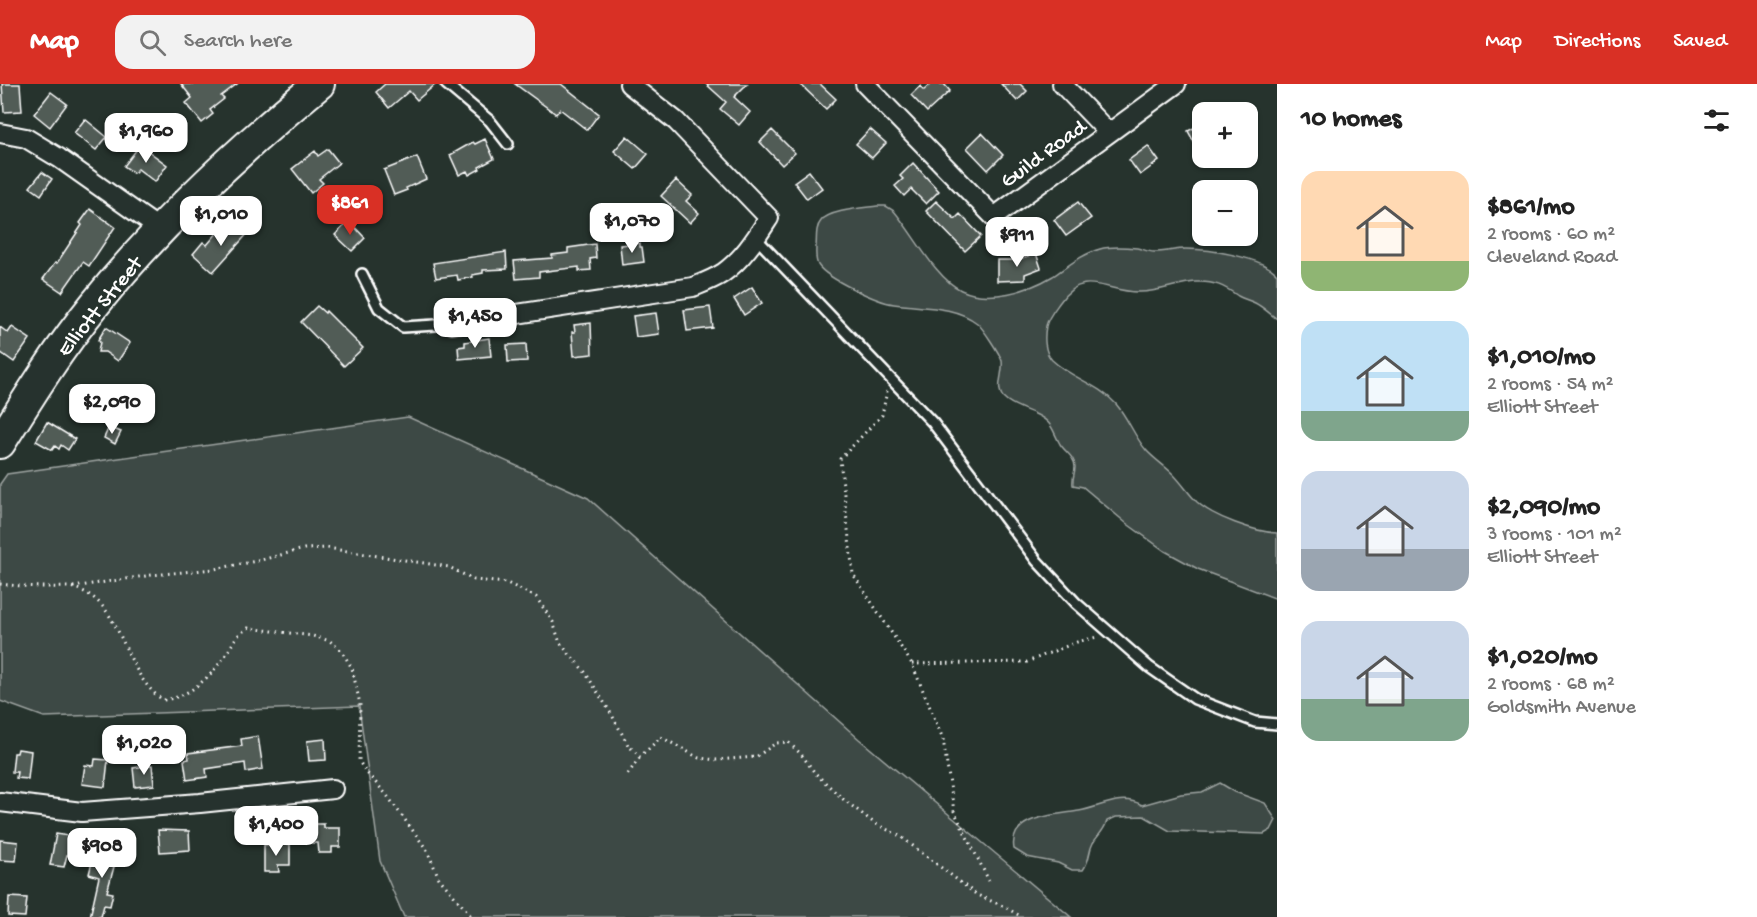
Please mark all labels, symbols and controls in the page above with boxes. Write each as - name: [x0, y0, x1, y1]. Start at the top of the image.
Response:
- search box: [115, 15, 535, 69]
- text: Map: [30, 26, 79, 59]
- icon: search: [136, 26, 169, 59]
- text: Search here: [184, 29, 292, 55]
- text: Map: [1485, 30, 1522, 55]
- text: Directions: [1555, 30, 1640, 55]
- text: Saved: [1673, 30, 1727, 55]
- map controls: [1192, 102, 1258, 246]
- button: +: [1192, 102, 1258, 168]
- icon: filters: [1700, 104, 1733, 137]
- text: 10 homes: [1301, 105, 1401, 136]
- pin: $1,960: [97, 113, 195, 164]
- street label: Guild Road: [996, 114, 1094, 195]
- text: $1,960: [119, 121, 173, 144]
- button: −: [1192, 180, 1258, 246]
- pin: $861: [314, 185, 386, 236]
- text: $861: [331, 193, 369, 216]
- text: $861/mo: [1487, 193, 1575, 224]
- icon: home: [1349, 195, 1421, 267]
- pin: $1,010: [172, 196, 270, 247]
- pin: $1,070: [583, 203, 681, 254]
- text: $1,010: [194, 204, 248, 227]
- text: $1,070: [604, 211, 660, 234]
- pin: $911: [981, 217, 1053, 268]
- text: 2 rooms · 60 m²: [1487, 224, 1615, 247]
- text: $911: [999, 225, 1035, 248]
- text: Cleveland Road: [1487, 247, 1617, 270]
- street label: Elliott Street: [53, 251, 151, 363]
- pin: $1,450: [426, 298, 524, 349]
- text: $1,450: [448, 306, 502, 329]
- text: $1,010/mo: [1487, 343, 1596, 374]
- icon: home: [1349, 345, 1421, 417]
- text: 2 rooms · 54 m²: [1487, 374, 1614, 397]
- pin: $2,090: [63, 384, 161, 435]
- text: $2,090: [83, 392, 141, 415]
- text: Elliott Street: [1487, 397, 1597, 420]
- text: $2,090/mo: [1487, 493, 1600, 524]
- icon: home: [1349, 495, 1421, 567]
- text: 3 rooms · 101 m²: [1487, 524, 1622, 547]
- text: Elliott Street: [1487, 547, 1597, 570]
- text: $1,020/mo: [1487, 643, 1598, 674]
- icon: home: [1349, 645, 1421, 717]
- text: 2 rooms · 68 m²: [1487, 674, 1615, 697]
- text: Goldsmith Avenue: [1487, 697, 1636, 720]
- pin: $1,020: [95, 725, 193, 776]
- text: $1,020: [116, 733, 172, 756]
- pin: $1,400: [227, 806, 325, 857]
- text: $1,400: [248, 814, 304, 837]
- pin: $908: [66, 828, 138, 879]
- text: $908: [81, 836, 123, 859]

